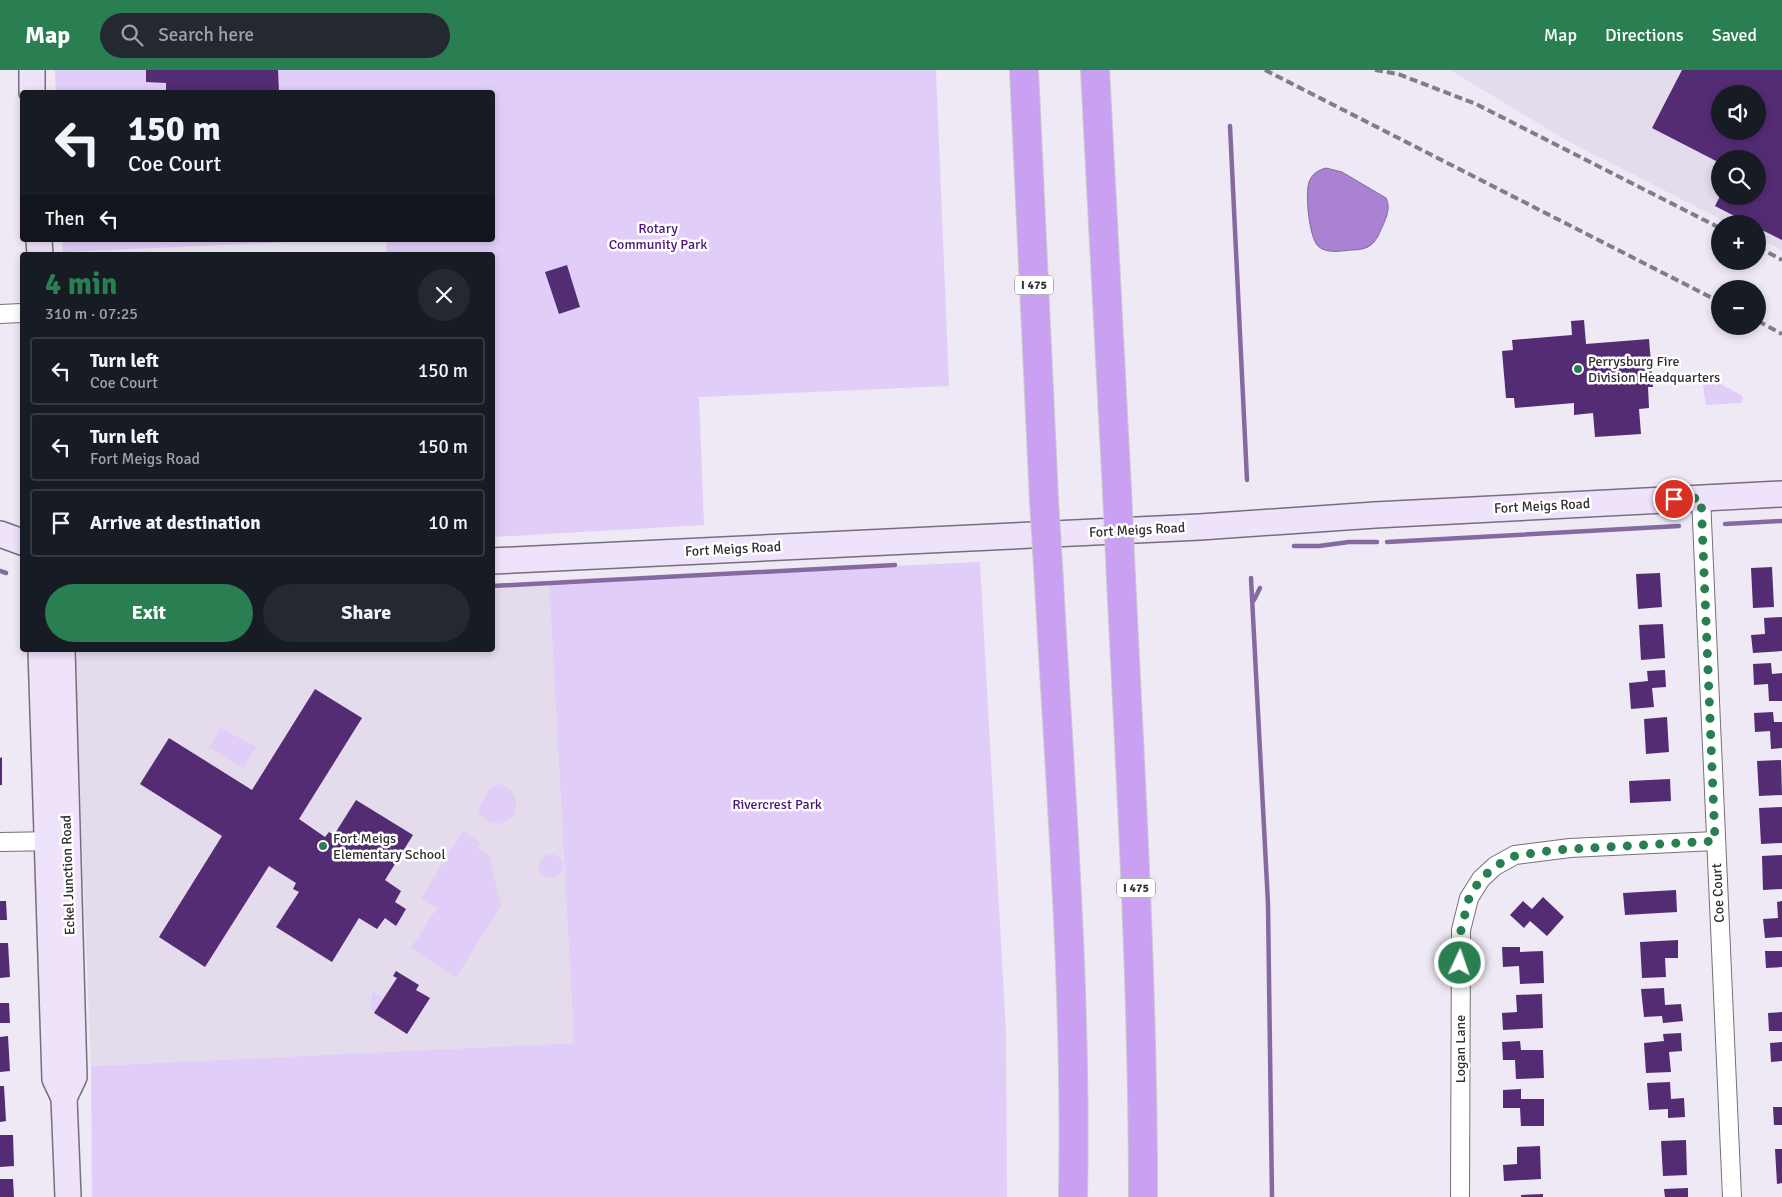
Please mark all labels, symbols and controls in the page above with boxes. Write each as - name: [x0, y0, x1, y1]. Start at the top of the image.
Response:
- search box: [100, 13, 450, 58]
- text: Map: [25, 20, 70, 50]
- icon: search: [118, 21, 146, 49]
- text: Search here: [158, 23, 254, 47]
- text: Map: [1544, 24, 1577, 46]
- text: Directions: [1605, 24, 1684, 46]
- text: Saved: [1712, 24, 1757, 46]
- map controls: [1711, 85, 1766, 335]
- button: sound: [1711, 85, 1766, 140]
- text: 150 m: [128, 107, 221, 150]
- icon: left: [45, 110, 110, 175]
- text: Coe Court: [128, 150, 221, 177]
- button: search: [1711, 150, 1766, 205]
- icon: left: [95, 205, 123, 233]
- text: Then: [45, 207, 85, 231]
- button: +: [1711, 215, 1766, 270]
- park label: Rotary Community Park: [609, 220, 707, 253]
- text: 4 min: [45, 266, 117, 303]
- button: close: [418, 269, 470, 321]
- road number: I 475: [1015, 276, 1053, 294]
- button: −: [1711, 280, 1766, 335]
- text: 310 m · 07:25: [45, 304, 138, 324]
- text: Turn left: [90, 349, 159, 373]
- place label: Perrysburg Fire Division Headquarters: [1588, 353, 1720, 386]
- icon: left: [47, 357, 75, 385]
- text: 150 m: [418, 359, 468, 383]
- marker: Perrysburg Fire Division Headquarters: [1572, 363, 1584, 375]
- text: Coe Court: [90, 373, 158, 393]
- text: Turn left: [90, 425, 159, 449]
- icon: left: [47, 433, 75, 461]
- text: 150 m: [418, 435, 468, 459]
- text: Fort Meigs Road: [90, 449, 200, 469]
- pin: [1653, 478, 1695, 520]
- icon: arrive: [1660, 485, 1688, 513]
- street label: Fort Meigs Road: [1493, 495, 1591, 517]
- icon: arrive: [47, 509, 75, 537]
- text: Arrive at destination: [90, 511, 261, 535]
- text: 10 m: [428, 511, 468, 535]
- street label: Fort Meigs Road: [1088, 519, 1186, 541]
- street label: Fort Meigs Road: [684, 538, 782, 560]
- button: Exit: [45, 584, 253, 642]
- button: Share: [263, 584, 470, 642]
- park label: Rivercrest Park: [732, 796, 822, 813]
- street label: Eckel Junction Road: [57, 815, 79, 935]
- place label: Fort Meigs Elementary School: [333, 830, 446, 863]
- marker: Fort Meigs Elementary School: [317, 840, 329, 852]
- street label: Coe Court: [1708, 863, 1728, 923]
- road number: I 475: [1117, 878, 1155, 898]
- position arrow: [1433, 936, 1485, 988]
- street label: Logan Lane: [1452, 1015, 1469, 1083]

